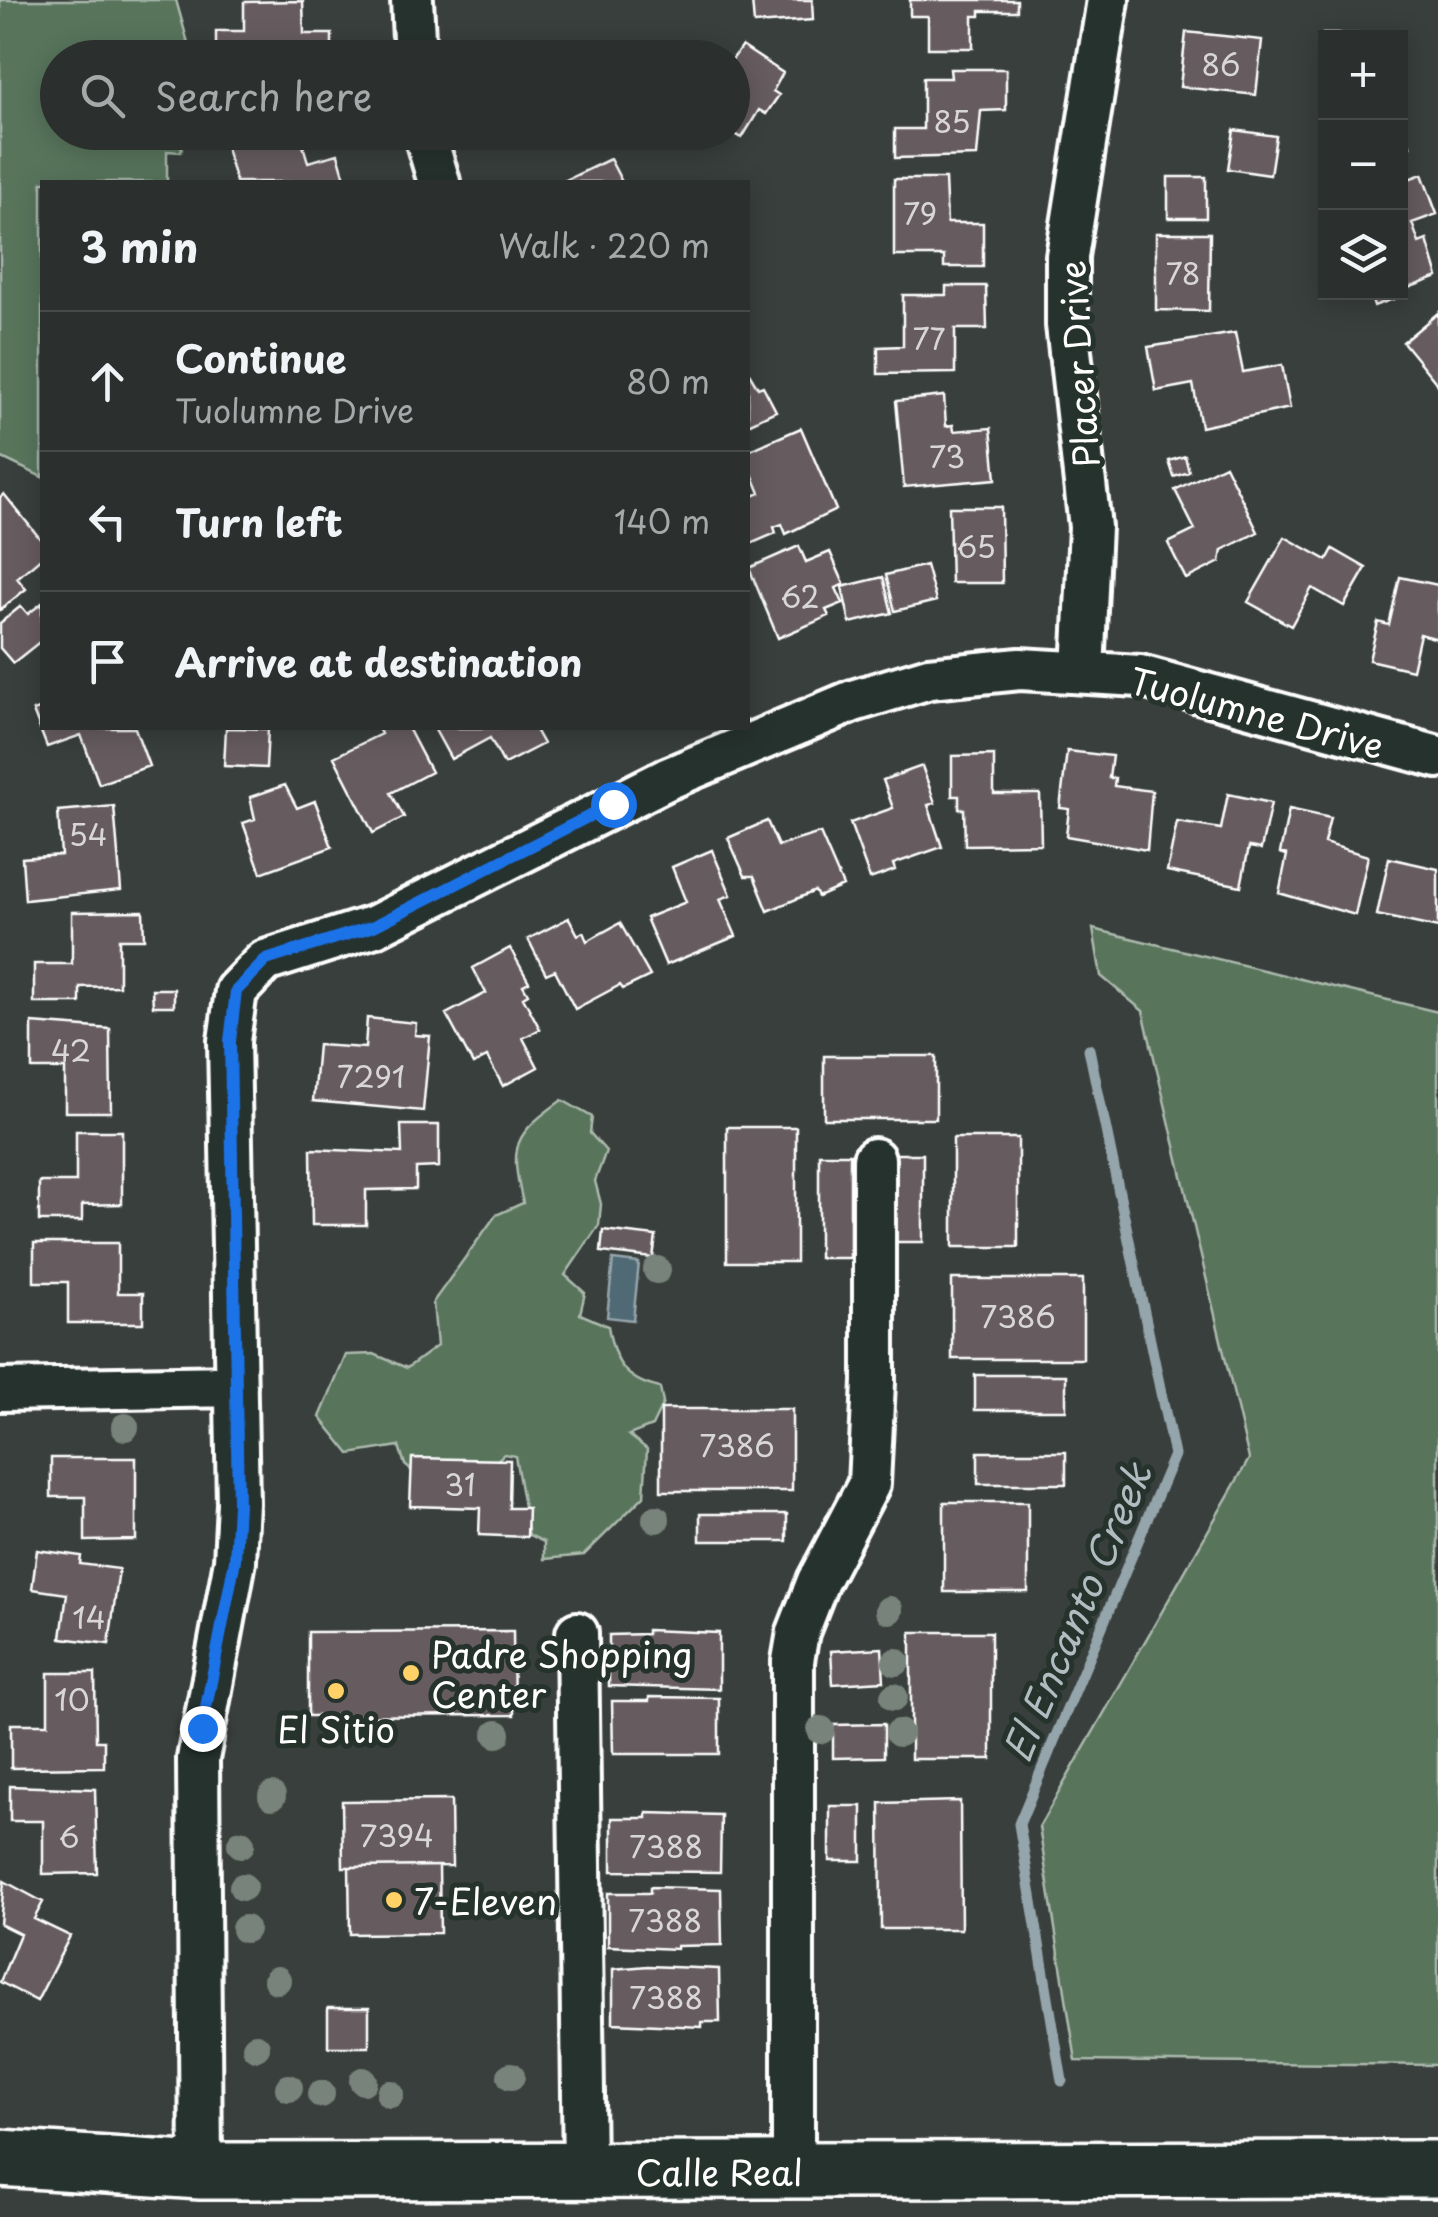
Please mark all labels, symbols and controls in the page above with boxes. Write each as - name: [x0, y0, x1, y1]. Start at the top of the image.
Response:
- map controls: [1318, 30, 1408, 300]
- button: +: [1318, 30, 1408, 120]
- search box: [40, 40, 750, 150]
- house number: 86: [1202, 41, 1240, 86]
- text: Search here: [155, 67, 372, 124]
- icon: search: [75, 68, 130, 123]
- house number: 85: [934, 98, 970, 143]
- button: −: [1318, 120, 1408, 210]
- house number: 79: [903, 190, 937, 235]
- button: layers: [1318, 210, 1408, 300]
- text: 3 min: [80, 214, 198, 277]
- text: Walk · 220 m: [498, 221, 710, 269]
- house number: 78: [1166, 250, 1200, 295]
- street label: Placer Drive: [1044, 259, 1112, 469]
- house number: 77: [912, 315, 946, 360]
- text: Continue: [175, 329, 346, 386]
- icon: ahead: [80, 354, 135, 409]
- text: 80 m: [626, 357, 710, 405]
- text: Tuolumne Drive: [175, 386, 414, 434]
- house number: 73: [929, 433, 965, 478]
- text: Turn left: [175, 493, 343, 550]
- icon: left: [80, 494, 135, 549]
- text: 140 m: [614, 497, 710, 545]
- house number: 65: [956, 523, 996, 568]
- house number: 62: [780, 573, 820, 618]
- text: Arrive at destination: [175, 633, 583, 690]
- icon: arrive: [80, 634, 135, 689]
- street label: Tuolumne Drive: [1124, 653, 1390, 771]
- route start: [591, 782, 637, 828]
- house number: 54: [68, 811, 108, 856]
- house number: 42: [51, 1027, 91, 1072]
- house number: 7291: [337, 1053, 405, 1098]
- house number: 7386: [980, 1293, 1056, 1338]
- house number: 7386: [699, 1422, 775, 1467]
- water label: El Encanto Creek: [987, 1452, 1165, 1770]
- house number: 31: [444, 1461, 476, 1506]
- house number: 14: [72, 1594, 106, 1639]
- place label: Padre Shopping Center: [431, 1627, 692, 1720]
- marker: Padre Shopping Center: [400, 1662, 422, 1684]
- house number: 10: [54, 1676, 90, 1721]
- marker: El Sitio: [325, 1680, 347, 1702]
- place label: El Sitio: [277, 1702, 395, 1755]
- route end: [180, 1706, 226, 1752]
- house number: 7394: [360, 1812, 434, 1857]
- house number: 6: [58, 1813, 80, 1858]
- house number: 7388: [629, 1823, 703, 1868]
- place label: 7-Eleven: [414, 1874, 557, 1927]
- marker: 7-Eleven: [383, 1889, 405, 1911]
- house number: 7388: [628, 1897, 702, 1942]
- house number: 7388: [629, 1974, 703, 2019]
- street label: Calle Real: [635, 2145, 803, 2198]

